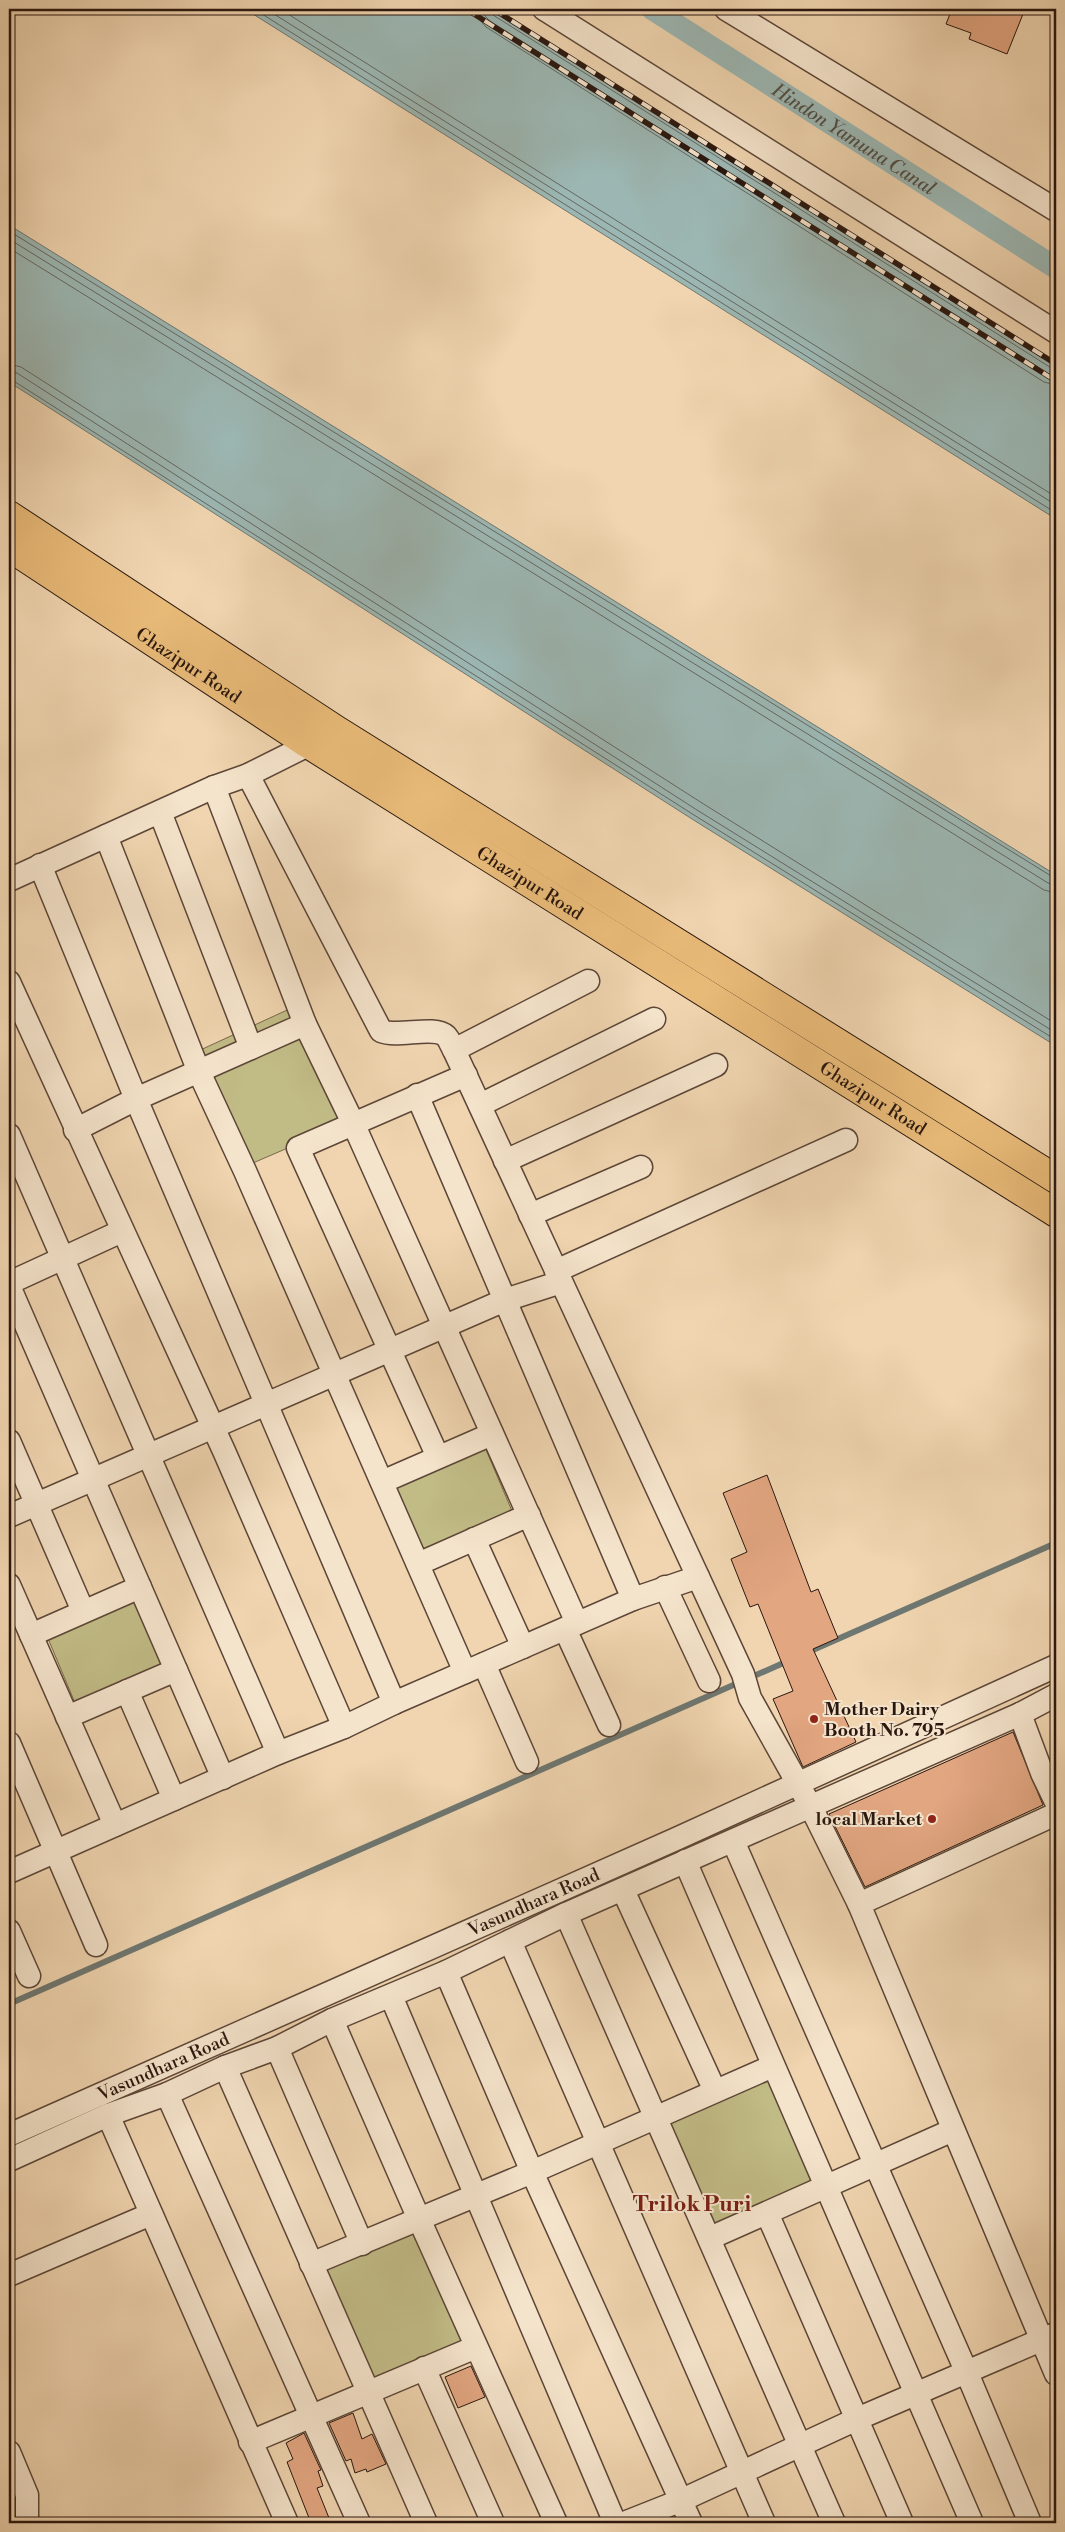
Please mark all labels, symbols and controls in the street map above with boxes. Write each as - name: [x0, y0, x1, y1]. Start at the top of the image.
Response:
- water label: Hindon Yamuna Canal: [766, 78, 940, 201]
- street label: Ghazipur Road: [131, 623, 246, 709]
- street label: Ghazipur Road: [472, 842, 588, 926]
- street label: Ghazipur Road: [815, 1057, 931, 1141]
- place label: Mother Dairy Booth No. 795: [824, 1698, 945, 1742]
- marker: Mother Dairy Booth No. 795: [808, 1713, 820, 1725]
- place label: local Market: [816, 1808, 923, 1831]
- marker: local Market: [926, 1813, 938, 1825]
- street label: Vasundhara Road: [464, 1863, 604, 1942]
- street label: Vasundhara Road: [93, 2027, 234, 2107]
- district label: Trilok Puri: [633, 2191, 751, 2218]

